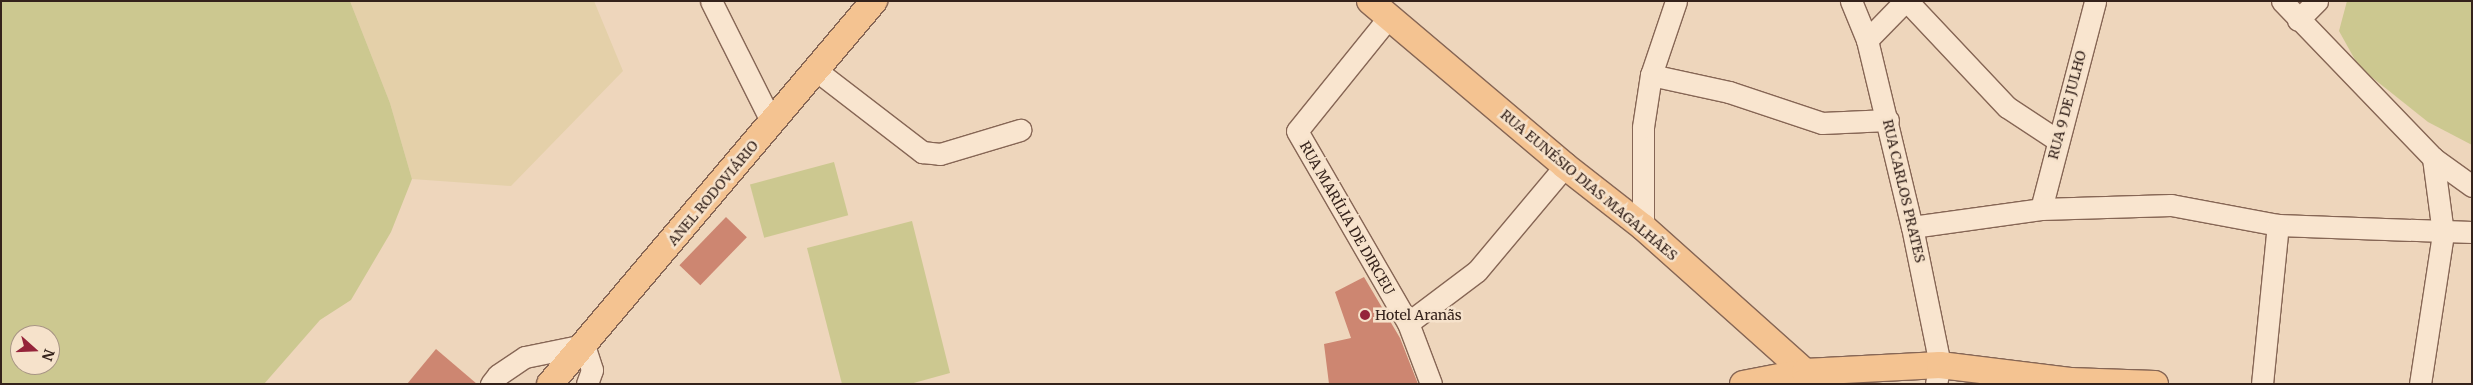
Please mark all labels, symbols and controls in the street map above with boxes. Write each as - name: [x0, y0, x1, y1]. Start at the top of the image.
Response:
- street label: RUA 9 DE JULHO: [2044, 49, 2090, 161]
- street label: RUA EUNÉSIO DIAS MAGALHÃES: [1497, 106, 1681, 264]
- street label: RUA CARLOS PRATES: [1879, 118, 1929, 264]
- street label: ANEL RODOVIÁRIO: [664, 137, 762, 249]
- street label: RUA MARÍLIA DE DIRCEU: [1296, 138, 1398, 298]
- place label: Hotel Aranãs: [1375, 307, 1462, 323]
- marker: Hotel Aranãs: [1359, 309, 1371, 321]
- north arrow: [10, 325, 60, 375]
- text: N: [38, 347, 59, 363]

